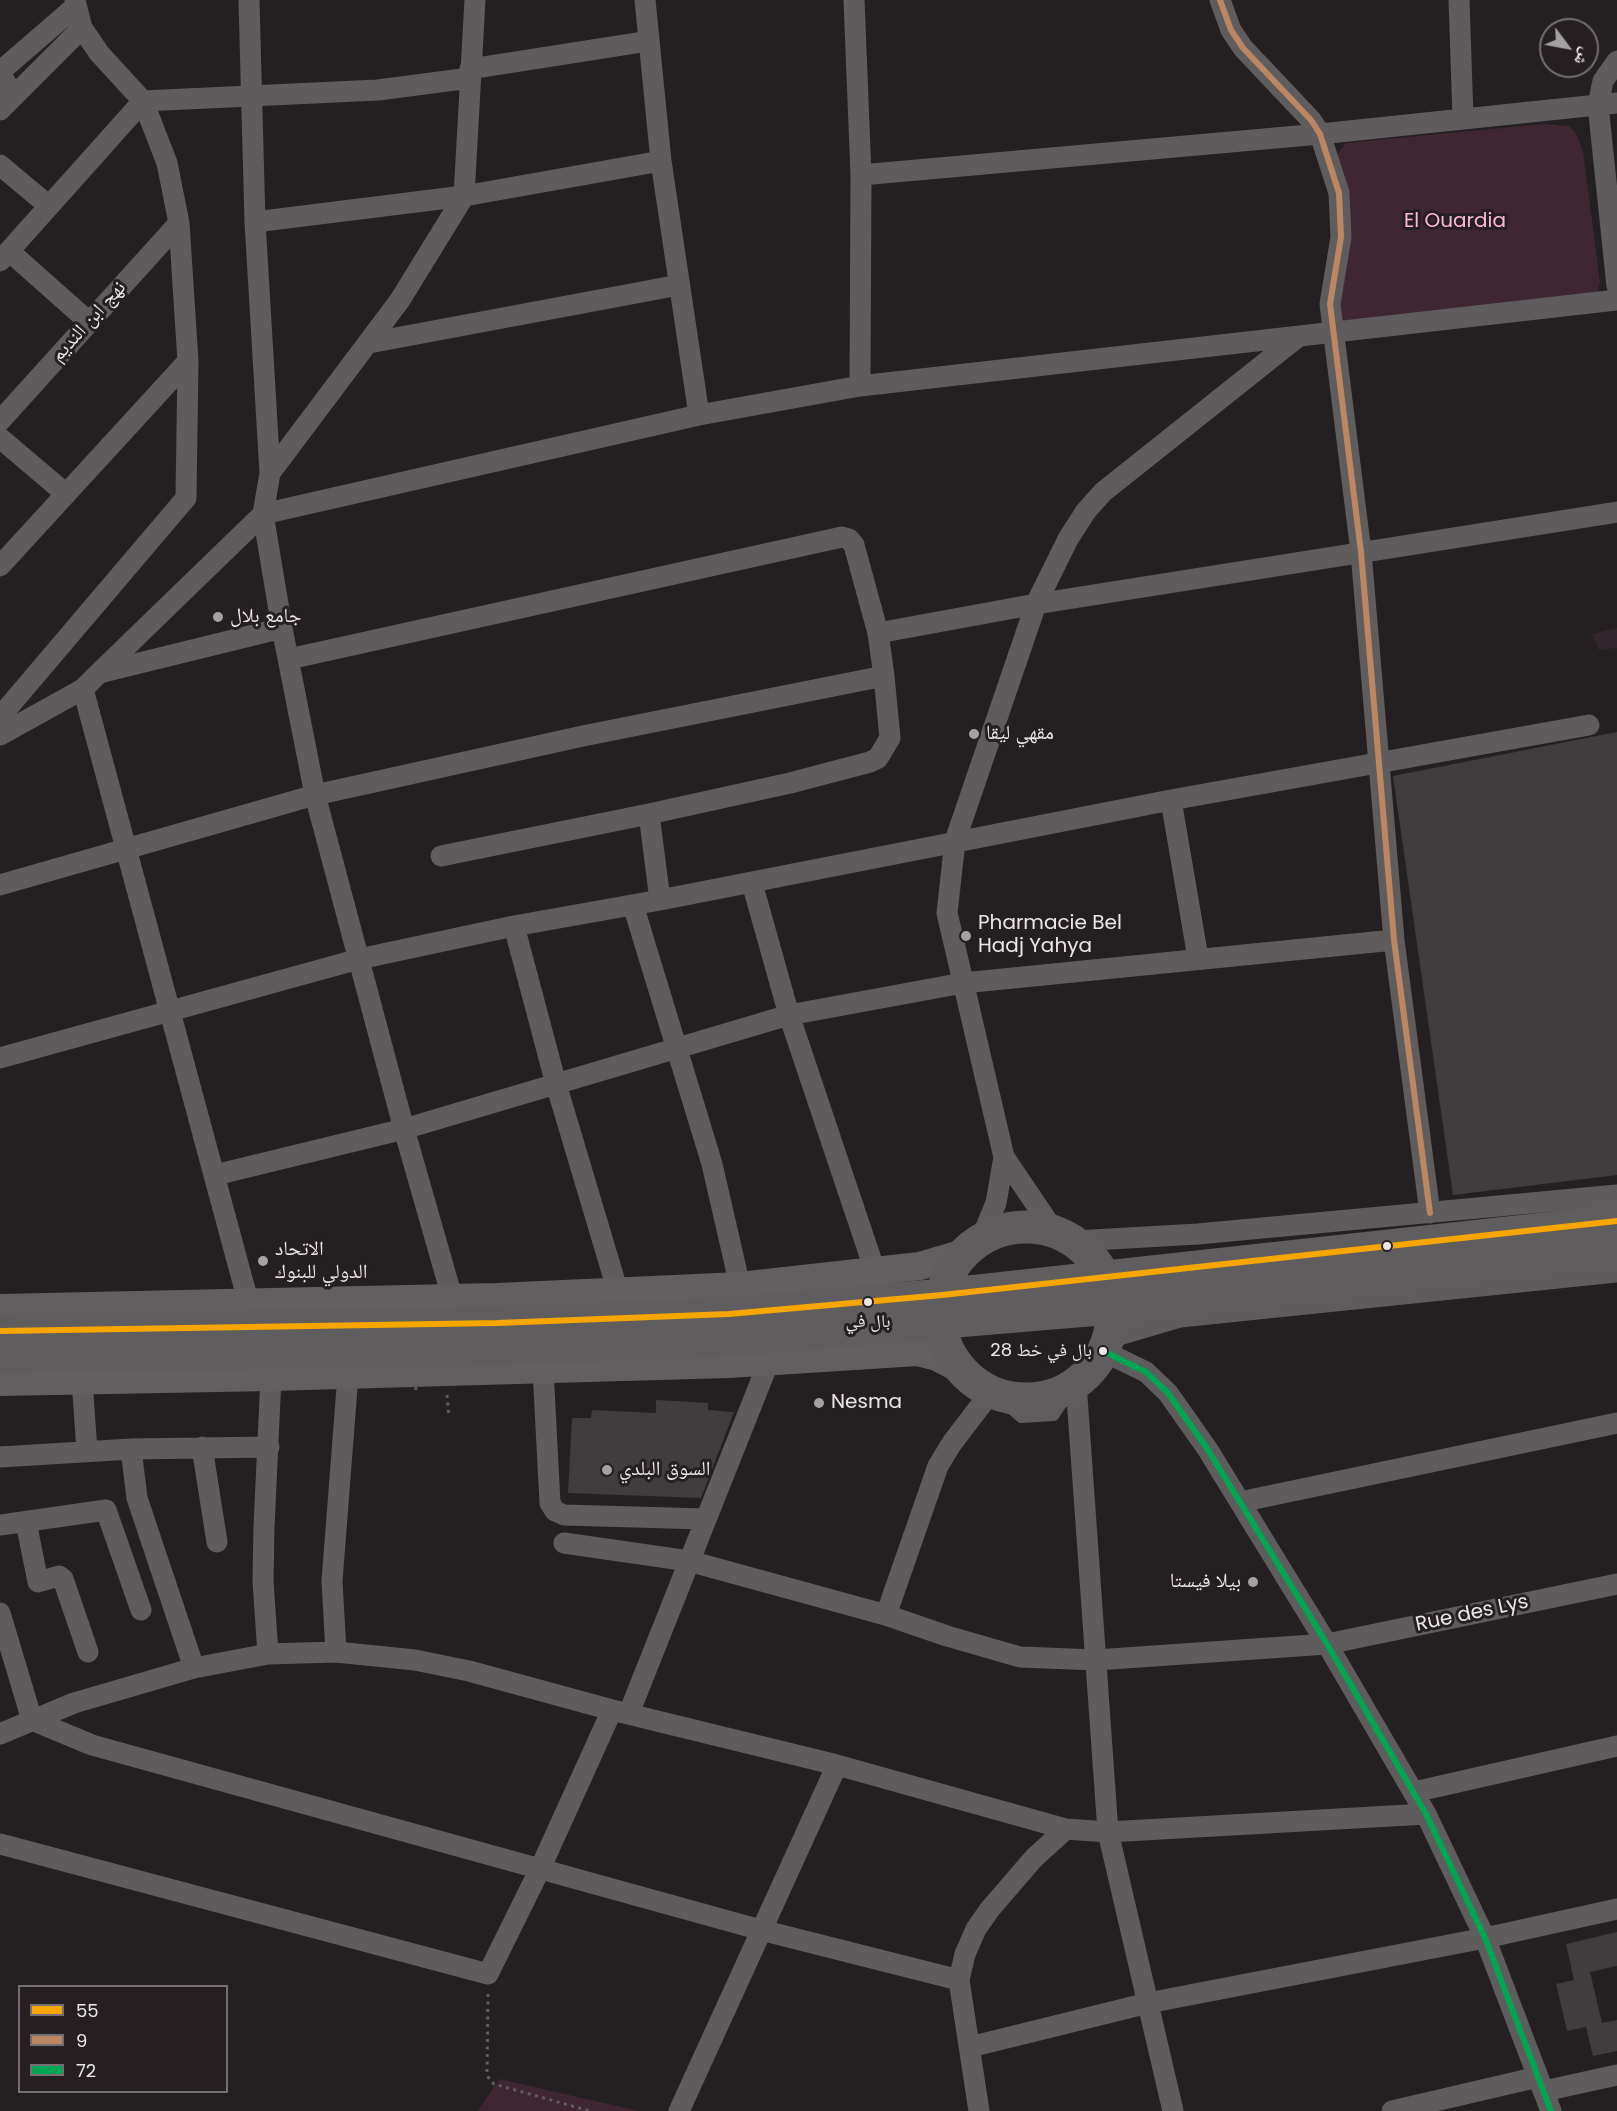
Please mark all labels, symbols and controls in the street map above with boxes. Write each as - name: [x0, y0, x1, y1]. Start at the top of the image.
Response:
- north arrow: [1539, 18, 1599, 78]
- text: ش: [1569, 43, 1597, 70]
- park label: El Ouardia: [1404, 210, 1506, 234]
- street label: نهج ابن النديم: [46, 277, 132, 367]
- place label: جامع بلال: [230, 605, 301, 629]
- marker: جامع بلال: [211, 610, 225, 624]
- place label: مقهي ليقا: [986, 722, 1054, 746]
- marker: مقهي ليقا: [967, 727, 981, 741]
- place label: Pharmacie Bel Hadj Yahya: [978, 912, 1122, 959]
- marker: Pharmacie Bel Hadj Yahya: [959, 929, 973, 943]
- place label: الاتحاد الدولي للبنوك: [275, 1238, 367, 1285]
- unlabelled marker: [1381, 1240, 1393, 1252]
- marker: الاتحاد الدولي للبنوك: [256, 1254, 270, 1268]
- marker: بال في: [862, 1296, 874, 1308]
- place label: بال في: [846, 1311, 890, 1333]
- place label: بال في خط 28: [990, 1340, 1092, 1362]
- marker: بال في خط 28: [1097, 1345, 1109, 1357]
- place label: Nesma: [831, 1391, 902, 1415]
- marker: Nesma: [812, 1396, 826, 1410]
- place label: السوق البلدي: [619, 1458, 710, 1482]
- marker: السوق البلدي: [600, 1463, 614, 1477]
- place label: بيلا فيستا: [1170, 1570, 1241, 1594]
- marker: بيلا فيستا: [1246, 1575, 1260, 1589]
- street label: Rue des Lys: [1413, 1590, 1531, 1638]
- legend: [18, 1985, 228, 2093]
- text: 55: [76, 1998, 99, 2023]
- text: 9: [76, 2028, 87, 2053]
- text: 72: [76, 2058, 96, 2083]

